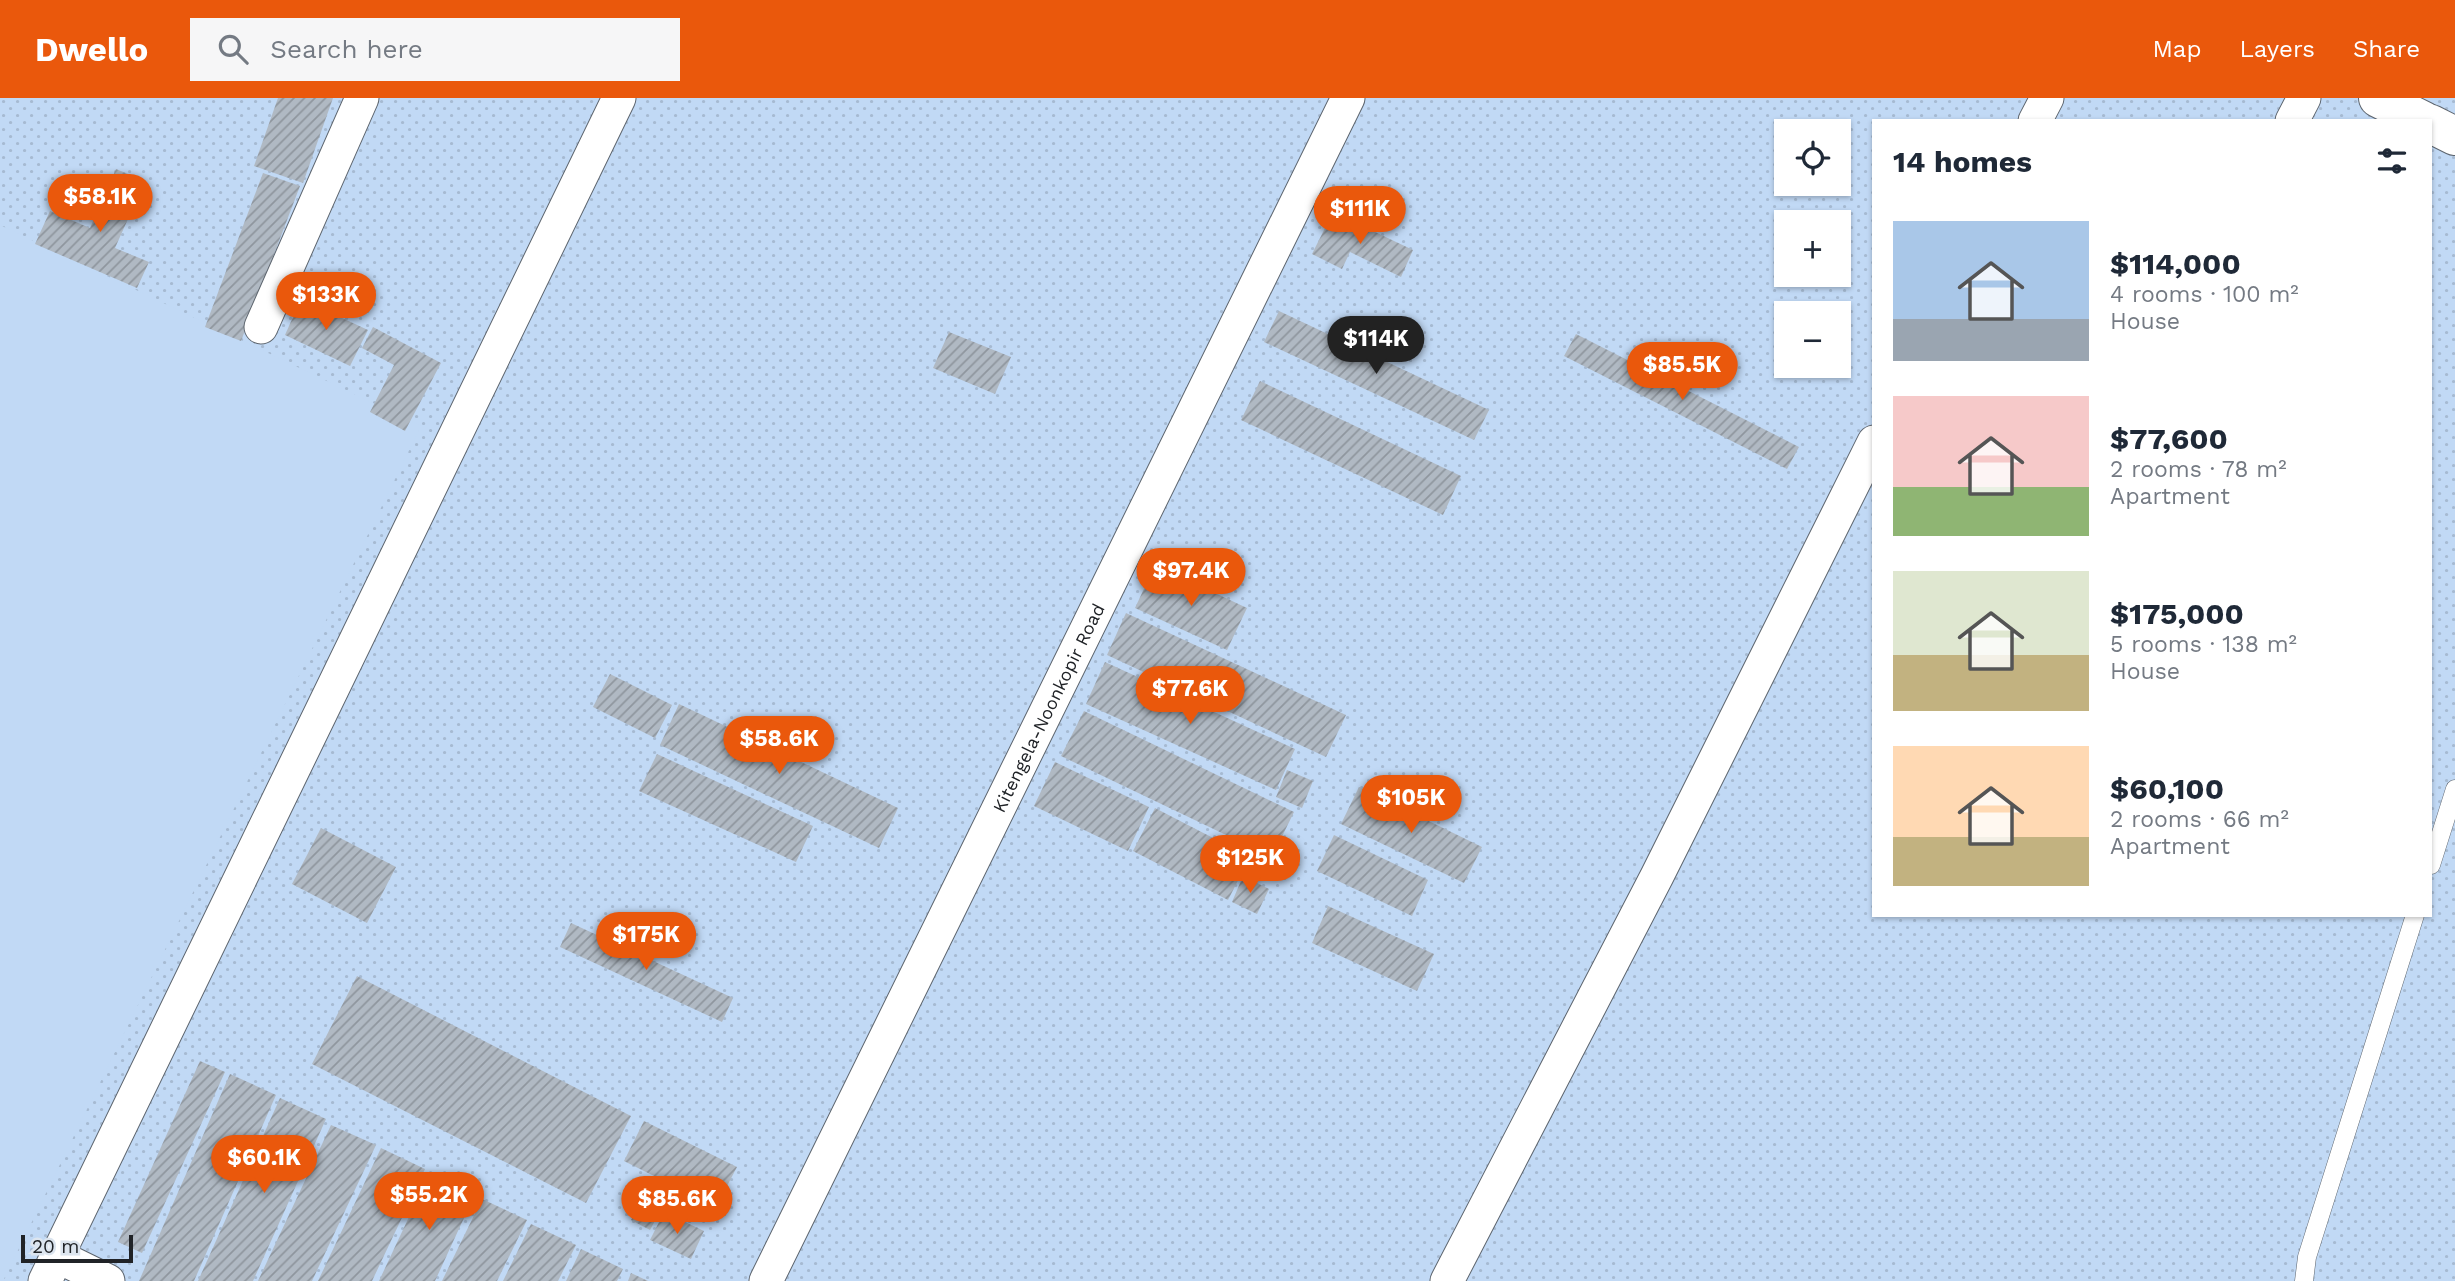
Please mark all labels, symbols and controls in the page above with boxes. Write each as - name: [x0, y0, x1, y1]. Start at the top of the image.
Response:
- search box: [190, 18, 680, 81]
- text: Dwello: [35, 30, 148, 69]
- icon: search: [214, 30, 252, 68]
- text: Search here: [270, 34, 423, 64]
- text: Map: [2153, 35, 2201, 63]
- text: Layers: [2239, 35, 2315, 63]
- text: Share: [2353, 35, 2420, 63]
- map controls: [1774, 119, 1851, 378]
- button: locate: [1774, 119, 1851, 196]
- icon: filters: [2373, 142, 2411, 180]
- text: 14 homes: [1893, 144, 2032, 179]
- pin: $58.1K: [43, 174, 157, 234]
- text: $58.1K: [64, 183, 136, 210]
- pin: $111K: [1311, 186, 1409, 246]
- text: $111K: [1330, 195, 1390, 222]
- button: +: [1774, 210, 1851, 287]
- text: $114,000: [2110, 246, 2241, 281]
- icon: home: [1949, 249, 2033, 333]
- pin: $133K: [277, 272, 375, 332]
- text: $133K: [292, 281, 360, 308]
- text: 4 rooms · 100 m²: [2110, 281, 2299, 308]
- button: −: [1774, 301, 1851, 378]
- text: House: [2110, 308, 2180, 335]
- pin: $114K: [1327, 316, 1425, 376]
- text: $114K: [1343, 325, 1409, 352]
- pin: $85.5K: [1625, 342, 1739, 402]
- text: $85.5K: [1643, 351, 1721, 378]
- text: $77,600: [2110, 421, 2228, 456]
- icon: home: [1949, 424, 2033, 508]
- text: 2 rooms · 78 m²: [2110, 456, 2287, 483]
- text: Apartment: [2110, 483, 2230, 510]
- pin: $97.4K: [1134, 548, 1248, 608]
- text: $97.4K: [1153, 557, 1229, 584]
- text: $175,000: [2110, 596, 2244, 631]
- icon: home: [1949, 599, 2033, 683]
- street label: Kitengela-Noonkopir Road: [988, 600, 1108, 815]
- text: 5 rooms · 138 m²: [2110, 631, 2297, 658]
- text: House: [2110, 658, 2180, 685]
- pin: $77.6K: [1133, 666, 1247, 726]
- text: $77.6K: [1152, 675, 1228, 702]
- pin: $58.6K: [722, 716, 836, 776]
- text: $58.6K: [739, 725, 819, 752]
- text: $60,100: [2110, 771, 2224, 806]
- icon: home: [1949, 774, 2033, 858]
- pin: $105K: [1362, 776, 1460, 835]
- text: $105K: [1377, 784, 1445, 811]
- text: 2 rooms · 66 m²: [2110, 806, 2289, 833]
- text: Apartment: [2110, 833, 2230, 860]
- pin: $125K: [1201, 836, 1299, 895]
- text: $125K: [1216, 844, 1284, 871]
- pin: $175K: [597, 912, 695, 972]
- text: $175K: [612, 921, 680, 948]
- pin: $60.1K: [207, 1136, 321, 1195]
- text: $60.1K: [227, 1144, 301, 1171]
- pin: $55.2K: [372, 1172, 486, 1232]
- pin: $85.6K: [620, 1176, 734, 1236]
- text: $55.2K: [390, 1181, 468, 1208]
- text: $85.6K: [637, 1185, 717, 1212]
- scale bar: [21, 1232, 133, 1264]
- text: 20 m: [32, 1235, 79, 1258]

